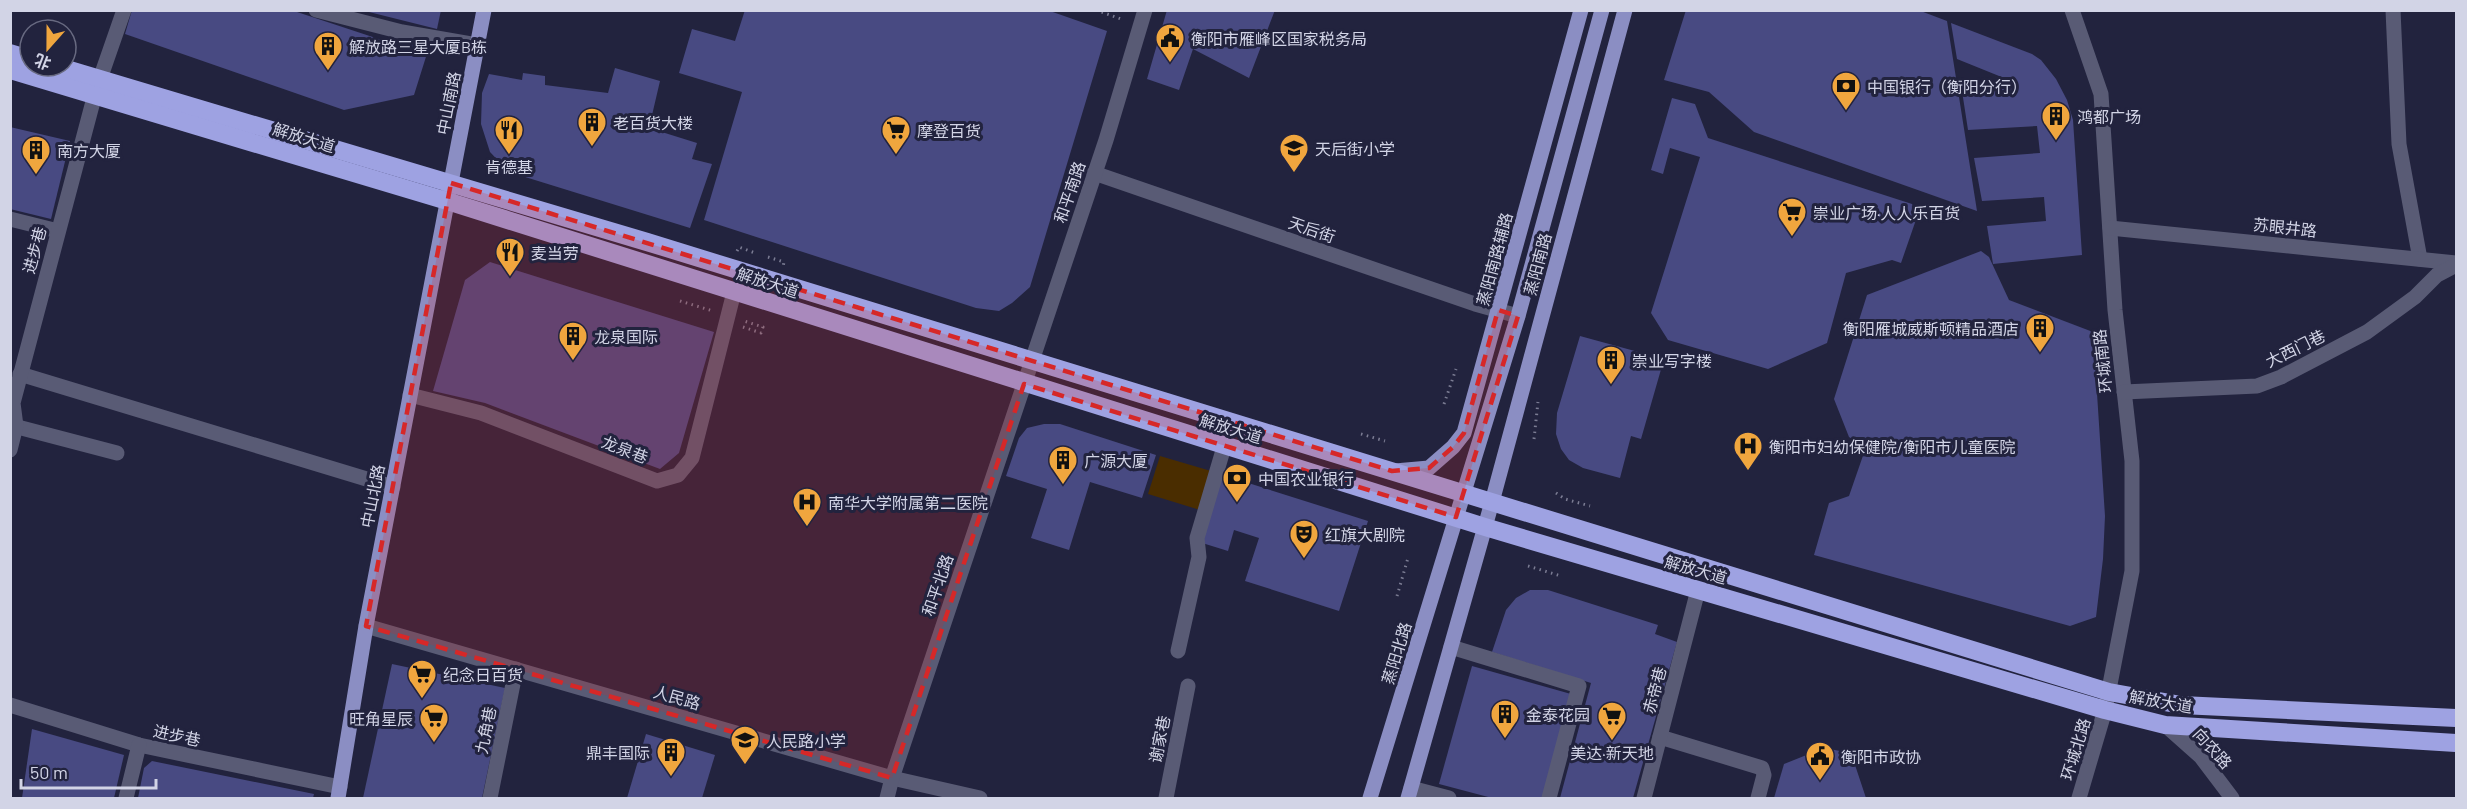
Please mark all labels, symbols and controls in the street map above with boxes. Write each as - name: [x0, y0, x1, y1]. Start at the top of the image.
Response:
- north arrow: [18, 18, 78, 78]
- public building icon: 衡阳市雁峰区国家税务局: [1154, 22, 1186, 64]
- place label: 衡阳市雁峰区国家税务局: [1191, 29, 1367, 48]
- building icon: 解放路三星大厦B栋: [312, 30, 344, 72]
- place label: 解放路三星大厦B栋: [349, 37, 487, 56]
- text: 北: [32, 51, 53, 74]
- street label: 中山南路: [433, 70, 463, 136]
- bank icon: 中国银行（衡阳分行）: [1830, 70, 1862, 112]
- place label: 中国银行（衡阳分行）: [1867, 77, 2027, 96]
- building icon: 鸿都广场: [2040, 100, 2072, 142]
- building icon: 老百货大楼: [576, 106, 608, 148]
- place label: 鸿都广场: [2077, 107, 2141, 126]
- place label: 老百货大楼: [613, 113, 693, 132]
- restaurant icon: 肯德基: [493, 114, 525, 156]
- supermarket icon: 摩登百货: [880, 114, 912, 156]
- street label: 解放大道: [271, 119, 337, 155]
- place label: 摩登百货: [917, 121, 981, 140]
- school or university icon: 天后街小学: [1278, 132, 1310, 174]
- building icon: 南方大厦: [20, 134, 52, 176]
- place label: 天后街小学: [1315, 139, 1395, 158]
- place label: 南方大厦: [57, 141, 121, 160]
- place label: 肯德基: [485, 157, 533, 176]
- street label: 和平南路: [1050, 159, 1088, 225]
- supermarket icon: 崇业广场·人人乐百货: [1776, 196, 1808, 238]
- place label: 崇业广场·人人乐百货: [1813, 203, 1960, 222]
- street label: 蒸阳南路辅路: [1472, 210, 1516, 308]
- street label: 天后街: [1286, 212, 1338, 246]
- street label: 苏眼井路: [2252, 214, 2318, 240]
- street label: 进步巷: [19, 224, 49, 276]
- street label: 蒸阳南路: [1520, 231, 1554, 297]
- restaurant icon: 麦当劳: [494, 236, 526, 278]
- place label: 麦当劳: [531, 243, 579, 262]
- street label: 解放大道: [735, 263, 801, 301]
- building icon: 衡阳雁城威斯顿精品酒店: [2024, 312, 2056, 354]
- place label: 衡阳雁城威斯顿精品酒店: [1843, 319, 2019, 338]
- building icon: 龙泉国际: [557, 320, 589, 362]
- street label: 大西门巷: [2262, 325, 2328, 371]
- place label: 龙泉国际: [594, 327, 658, 346]
- street label: 环城南路: [2089, 328, 2115, 394]
- building icon: 崇业写字楼: [1595, 344, 1627, 386]
- place label: 崇业写字楼: [1632, 351, 1712, 370]
- street label: 解放大道: [1198, 410, 1264, 446]
- hospital icon: 衡阳市妇幼保健院/衡阳市儿童医院: [1732, 430, 1764, 472]
- street label: 龙泉巷: [599, 432, 651, 466]
- place label: 衡阳市妇幼保健院/衡阳市儿童医院: [1769, 437, 2015, 456]
- building icon: 广源大厦: [1047, 444, 1079, 486]
- place label: 广源大厦: [1084, 451, 1148, 470]
- bank icon: 中国农业银行: [1221, 462, 1253, 504]
- street label: 中山北路: [357, 463, 387, 529]
- place label: 中国农业银行: [1258, 469, 1354, 488]
- hospital icon: 南华大学附属第二医院: [791, 486, 823, 528]
- place label: 南华大学附属第二医院: [828, 493, 988, 512]
- theatre icon: 红旗大剧院: [1288, 518, 1320, 560]
- place label: 红旗大剧院: [1325, 525, 1405, 544]
- street label: 解放大道: [1663, 551, 1729, 587]
- street label: 和平北路: [918, 552, 956, 618]
- street label: 蒸阳北路: [1378, 620, 1414, 686]
- supermarket icon: 纪念日百货: [406, 658, 438, 700]
- street label: 赤帝巷: [1639, 664, 1669, 716]
- place label: 纪念日百货: [443, 665, 523, 684]
- street label: 人民路: [651, 681, 703, 713]
- street label: 解放大道: [2128, 686, 2194, 716]
- building icon: 金泰花园: [1489, 698, 1521, 740]
- supermarket icon: 美达·新天地: [1596, 700, 1628, 742]
- supermarket icon: 旺角星辰: [418, 702, 450, 744]
- street label: 九角巷: [471, 705, 499, 755]
- place label: 金泰花园: [1526, 705, 1590, 724]
- place label: 旺角星辰: [349, 709, 413, 728]
- street label: 谢家巷: [1145, 714, 1173, 764]
- street label: 环城北路: [2057, 716, 2093, 782]
- street label: 进步巷: [152, 721, 202, 749]
- school or university icon: 人民路小学: [729, 724, 761, 766]
- street label: 向农路: [2190, 724, 2236, 772]
- place label: 人民路小学: [766, 731, 846, 750]
- building icon: 鼎丰国际: [655, 736, 687, 778]
- public building icon: 衡阳市政协: [1804, 740, 1836, 782]
- place label: 鼎丰国际: [586, 743, 650, 762]
- place label: 美达·新天地: [1570, 743, 1654, 762]
- place label: 衡阳市政协: [1841, 747, 1921, 766]
- scale bar: [21, 752, 156, 790]
- text: 50 m: [30, 761, 68, 783]

